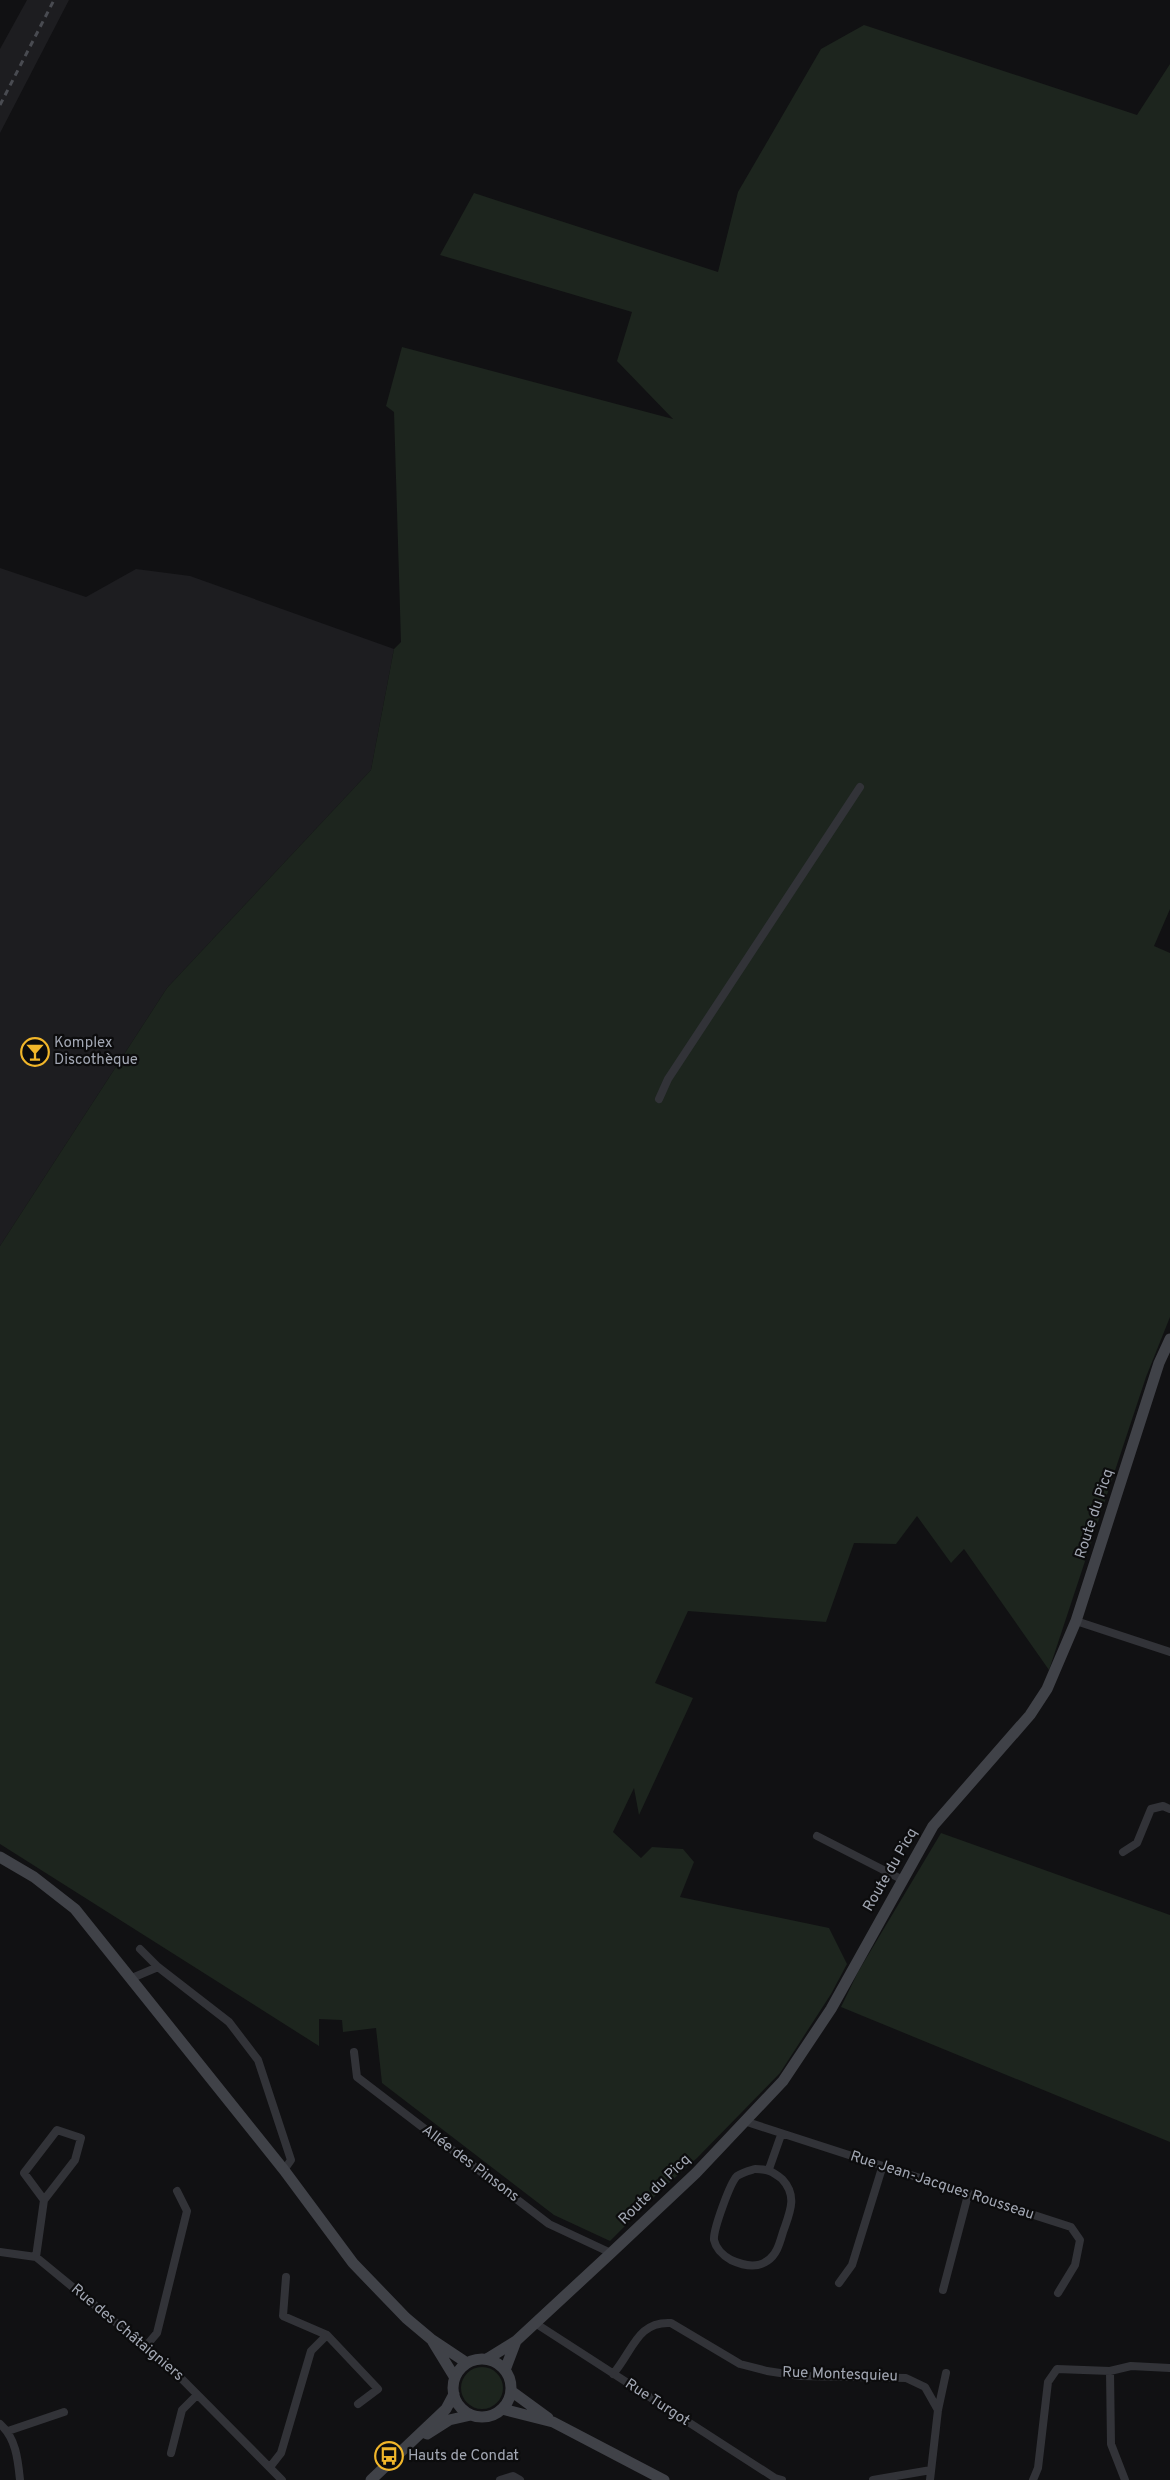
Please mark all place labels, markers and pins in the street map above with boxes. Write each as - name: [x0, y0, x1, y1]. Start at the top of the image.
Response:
- place label: Komplex Discothèque: [54, 1034, 138, 1070]
- bar icon: Komplex Discothèque: [20, 1037, 50, 1067]
- bus stop icon: Hauts de Condat: [374, 2441, 404, 2471]
- place label: Hauts de Condat: [408, 2447, 519, 2466]

